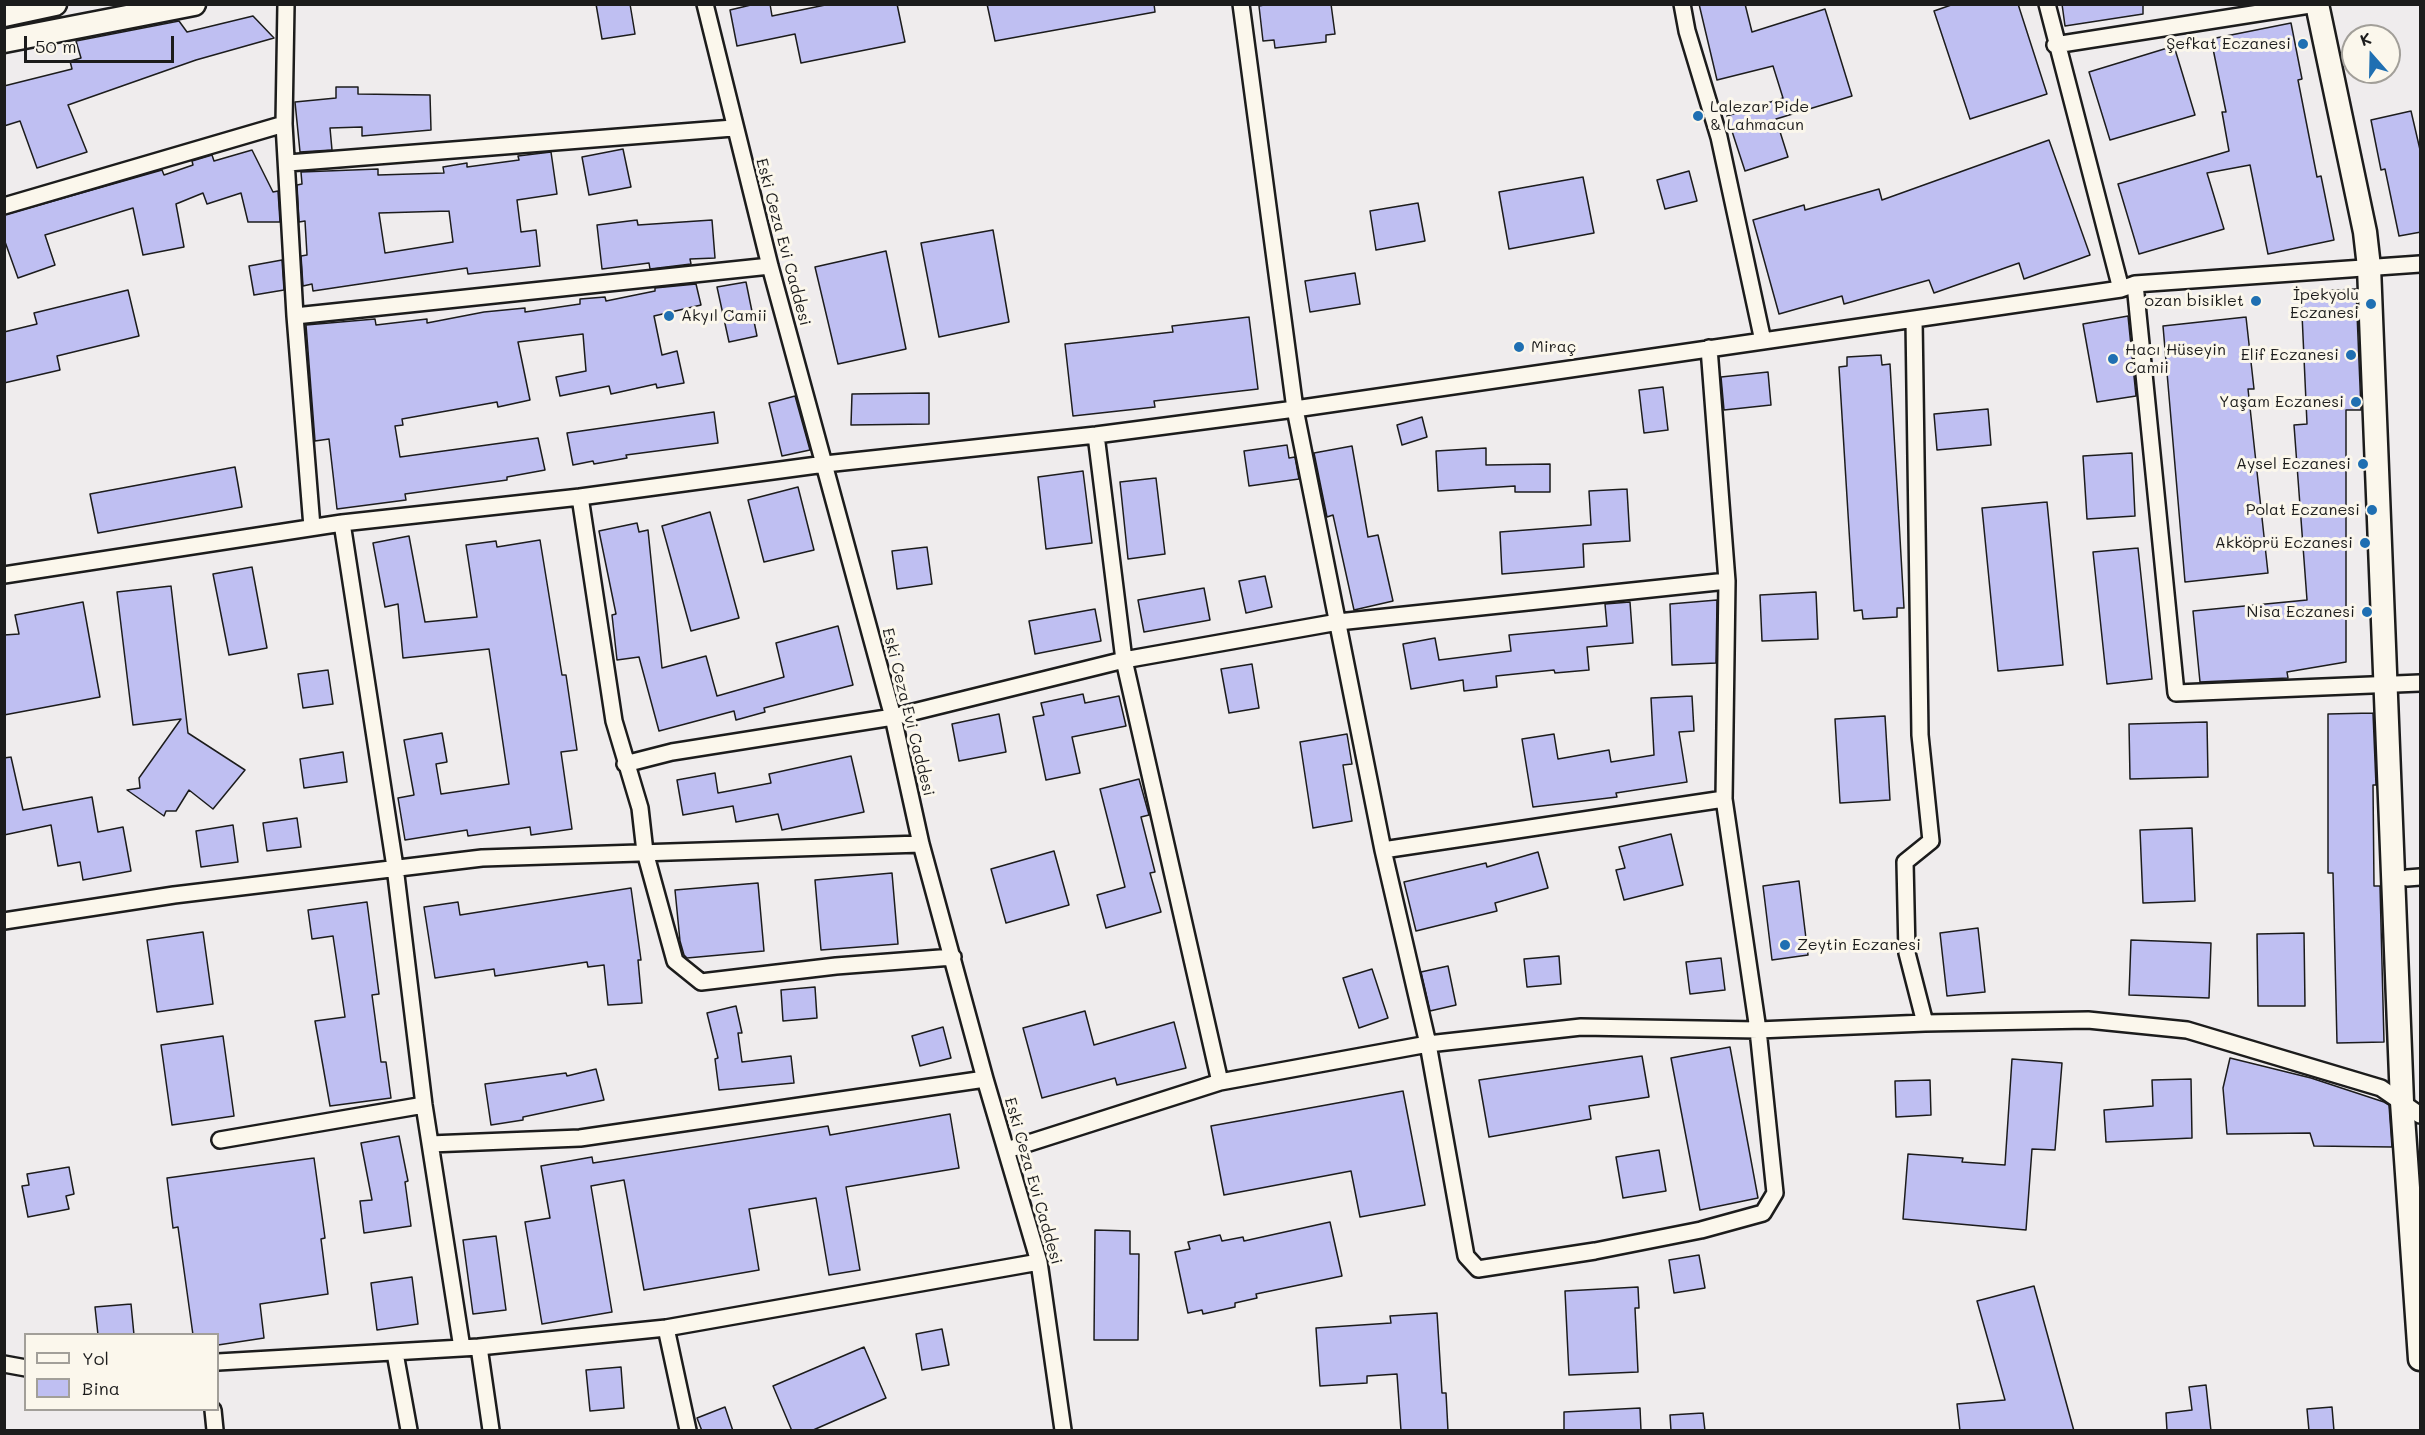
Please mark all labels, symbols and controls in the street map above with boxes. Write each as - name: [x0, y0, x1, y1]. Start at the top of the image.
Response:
- scale bar: [27, 24, 177, 62]
- north arrow: [2341, 24, 2401, 84]
- text: K: [2357, 27, 2374, 50]
- text: 50 m: [35, 34, 77, 58]
- place label: Şefkat Eczanesi: [2166, 34, 2291, 54]
- marker: Şefkat Eczanesi: [2296, 37, 2310, 51]
- place label: Lalezar Pide & Lahmacun: [1710, 97, 1809, 135]
- marker: Lalezar Pide & Lahmacun: [1691, 109, 1705, 123]
- street label: Eski Ceza Evi Caddesi: [751, 156, 815, 328]
- place label: İpekyolu Eczanesi: [2290, 285, 2359, 323]
- place label: ozan bisiklet: [2144, 291, 2244, 311]
- marker: ozan bisiklet: [2249, 294, 2263, 308]
- marker: İpekyolu Eczanesi: [2364, 297, 2378, 311]
- place label: Akyıl Camii: [681, 306, 767, 326]
- marker: Akyıl Camii: [662, 309, 676, 323]
- place label: Miraç: [1531, 337, 1576, 357]
- marker: Miraç: [1512, 340, 1526, 354]
- place label: Hacı Hüseyin Camii: [2125, 340, 2226, 378]
- place label: Elif Eczanesi: [2241, 345, 2339, 365]
- marker: Elif Eczanesi: [2344, 348, 2358, 362]
- marker: Hacı Hüseyin Camii: [2106, 352, 2120, 366]
- place label: Yaşam Eczanesi: [2219, 392, 2344, 412]
- marker: Yaşam Eczanesi: [2349, 395, 2363, 409]
- place label: Aysel Eczanesi: [2236, 454, 2351, 474]
- marker: Aysel Eczanesi: [2356, 457, 2370, 471]
- place label: Polat Eczanesi: [2246, 500, 2360, 520]
- marker: Polat Eczanesi: [2365, 503, 2379, 517]
- place label: Akköprü Eczanesi: [2215, 533, 2353, 553]
- marker: Akköprü Eczanesi: [2358, 536, 2372, 550]
- place label: Nisa Eczanesi: [2247, 602, 2355, 622]
- marker: Nisa Eczanesi: [2360, 605, 2374, 619]
- street label: Eski Ceza Evi Caddesi: [878, 626, 938, 798]
- place label: Zeytin Eczanesi: [1797, 935, 1921, 955]
- marker: Zeytin Eczanesi: [1778, 938, 1792, 952]
- street label: Eski Ceza Evi Caddesi: [1000, 1095, 1066, 1267]
- legend: [24, 1333, 219, 1411]
- text: Yol: [82, 1346, 109, 1370]
- text: Bina: [82, 1376, 120, 1400]

